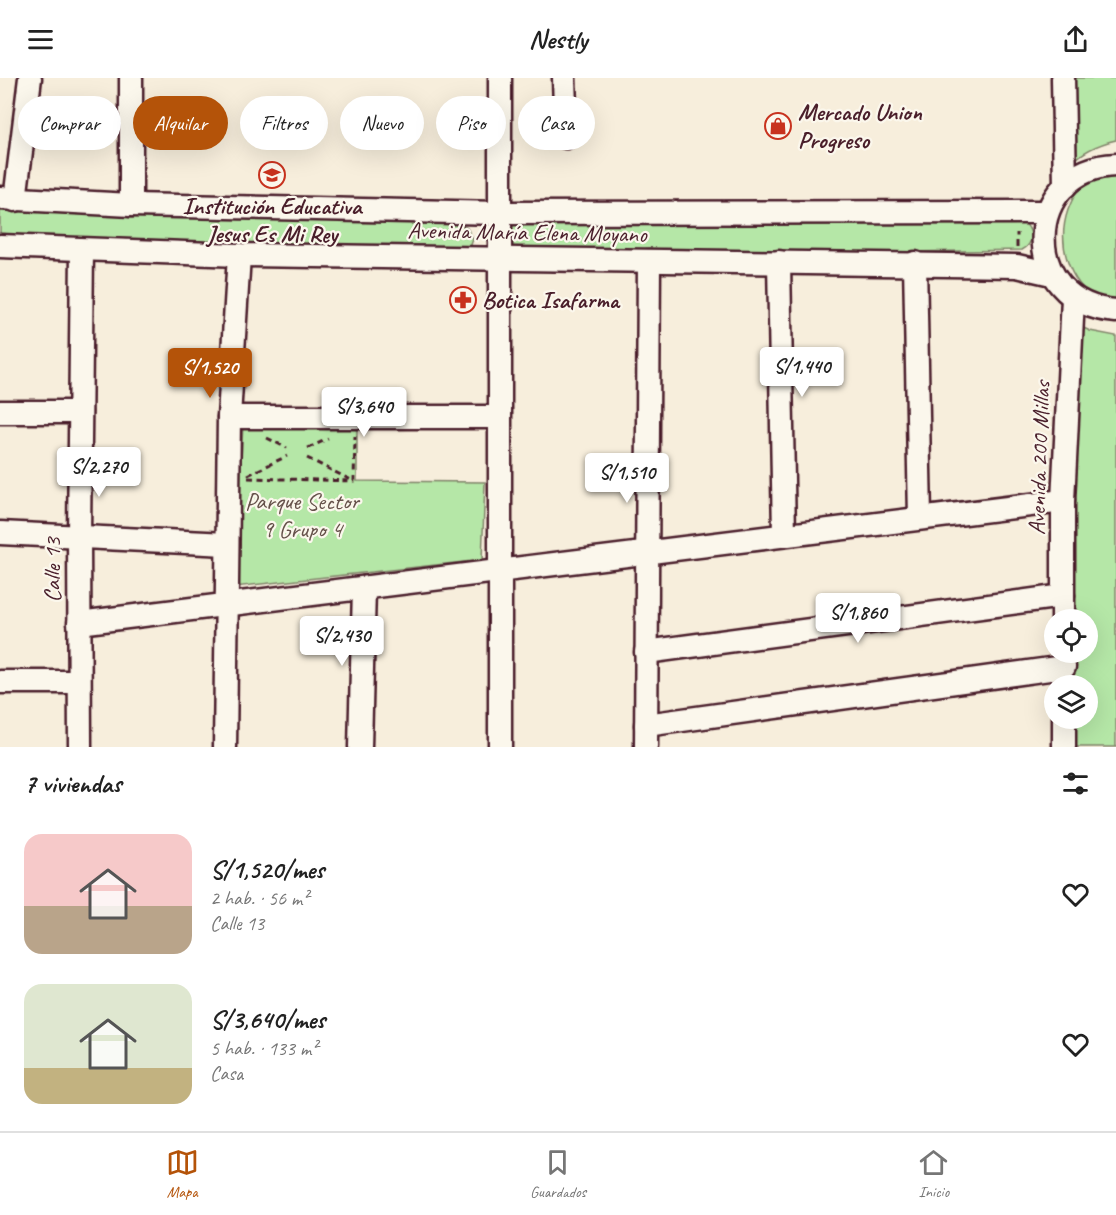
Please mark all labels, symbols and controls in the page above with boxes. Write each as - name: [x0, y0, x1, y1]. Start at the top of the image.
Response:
- text: Nestly: [529, 22, 587, 56]
- icon: menu: [24, 23, 57, 56]
- icon: share: [1059, 23, 1092, 56]
- chip: Comprar: [18, 96, 121, 150]
- chip: Alquilar: [133, 96, 228, 150]
- chip: Filtros: [240, 96, 328, 150]
- chip: Nuevo: [340, 96, 424, 150]
- chip: Piso: [436, 96, 506, 150]
- chip: Casa: [518, 96, 595, 150]
- place label: Mercado Union Progreso: [798, 97, 923, 155]
- shop icon: Mercado Union Progreso: [763, 111, 793, 141]
- school or university icon: Institución Educativa Jesus Es Mi Rey: [257, 160, 287, 190]
- place label: Institución Educativa Jesus Es Mi Rey: [183, 191, 364, 249]
- street label: Avenida María Elena Moyano: [407, 215, 648, 249]
- pharmacy icon: Botica Isafarma: [448, 285, 478, 315]
- place label: Botica Isafarma: [482, 285, 621, 315]
- pin: S/1,440: [747, 347, 857, 398]
- pin: S/1,520: [155, 348, 265, 399]
- text: S/1,440: [774, 354, 830, 379]
- text: S/1,520: [182, 355, 238, 380]
- street label: Avenida 200 Millas: [1021, 379, 1057, 536]
- pin: S/3,640: [309, 387, 419, 438]
- text: S/3,640: [336, 394, 392, 419]
- pin: S/2,270: [44, 447, 154, 498]
- pin: S/1,510: [572, 453, 682, 504]
- text: S/2,270: [71, 454, 127, 479]
- text: S/1,510: [599, 460, 655, 485]
- park label: Parque Sector 9 Grupo 4: [245, 486, 361, 544]
- street label: Calle 13: [37, 535, 67, 603]
- pin: S/1,860: [803, 593, 913, 644]
- text: S/1,860: [830, 600, 886, 625]
- map controls: [1044, 609, 1098, 729]
- button: locate: [1044, 609, 1098, 663]
- pin: S/2,430: [287, 616, 397, 667]
- text: S/2,430: [314, 623, 370, 648]
- button: layers: [1044, 675, 1098, 729]
- text: 7 viviendas: [24, 767, 121, 800]
- icon: filters: [1059, 767, 1092, 800]
- text: S/1,520/mes: [210, 853, 324, 886]
- icon: home: [72, 858, 144, 930]
- icon: heart: [1059, 878, 1092, 911]
- text: 2 hab. · 56 m²: [210, 886, 308, 911]
- text: Calle 13: [210, 911, 264, 936]
- text: S/3,640/mes: [210, 1003, 325, 1036]
- icon: home: [72, 1008, 144, 1080]
- icon: heart: [1059, 1028, 1092, 1061]
- text: 5 hab. · 133 m²: [210, 1036, 317, 1061]
- text: Casa: [210, 1061, 243, 1086]
- tab: Mapa: [166, 1146, 199, 1202]
- tab: Guardados: [530, 1146, 586, 1202]
- tab: Inicio: [917, 1146, 950, 1202]

